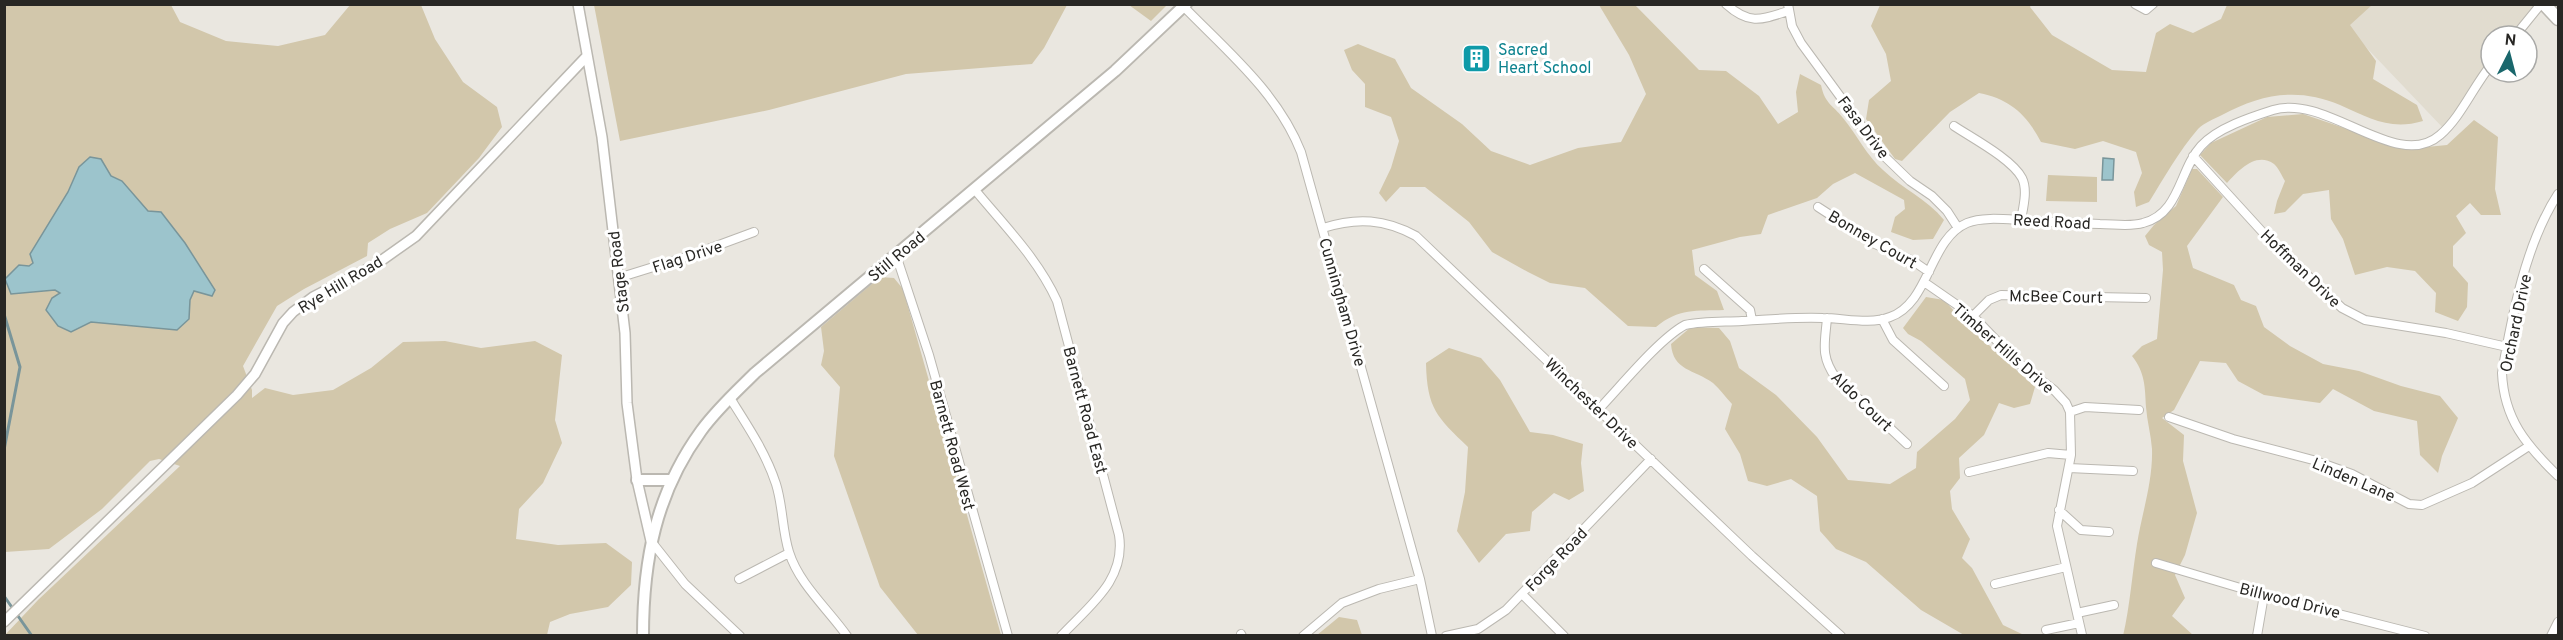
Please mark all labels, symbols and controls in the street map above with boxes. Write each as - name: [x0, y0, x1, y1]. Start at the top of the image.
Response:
- north arrow: [2479, 24, 2539, 84]
- text: N: [2504, 31, 2517, 52]
- place label: Sacred Heart School: [1498, 41, 1592, 79]
- building icon: Sacred Heart School: [1461, 42, 1493, 74]
- street label: Fasa Drive: [1832, 93, 1893, 164]
- street label: Bonney Court: [1824, 207, 1920, 274]
- street label: Reed Road: [2013, 211, 2091, 235]
- street label: Hoffman Drive: [2255, 226, 2344, 313]
- street label: Still Road: [865, 228, 930, 287]
- street label: Stage Road: [605, 230, 635, 314]
- street label: Cunningham Drive: [1313, 236, 1369, 369]
- street label: Flag Drive: [650, 237, 725, 279]
- street label: Rye Hill Road: [295, 253, 387, 319]
- street label: Orchard Drive: [2497, 273, 2537, 374]
- street label: McBee Court: [2009, 287, 2103, 309]
- street label: Timber Hills Drive: [1948, 300, 2057, 399]
- street label: Barnett Road East: [1057, 345, 1111, 476]
- street label: Winchester Drive: [1540, 355, 1642, 454]
- street label: Aldo Court: [1826, 368, 1896, 437]
- street label: Barnett Road West: [924, 378, 978, 513]
- street label: Linden Lane: [2309, 454, 2398, 507]
- street label: Forge Road: [1522, 524, 1593, 596]
- street label: Billwood Drive: [2237, 580, 2342, 624]

